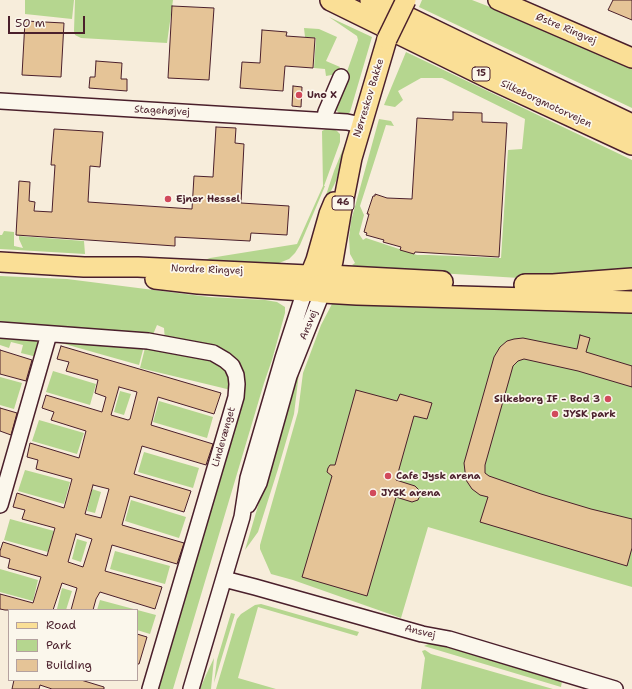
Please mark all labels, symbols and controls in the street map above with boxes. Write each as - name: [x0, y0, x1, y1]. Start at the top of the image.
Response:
- scale bar: [10, 8, 87, 34]
- street label: Østre Ringvej: [534, 11, 598, 47]
- text: 50 m: [15, 15, 45, 31]
- street label: Nørreskov Bakke: [351, 57, 387, 139]
- road number: 15: [472, 67, 490, 81]
- street label: Silkeborgmotorvejen: [499, 78, 593, 130]
- place label: Uno X: [307, 89, 337, 101]
- marker: Uno X: [294, 90, 304, 100]
- street label: Stagehøjvej: [134, 104, 190, 118]
- place label: Ejner Hessel: [176, 193, 240, 205]
- marker: Ejner Hessel: [163, 194, 173, 204]
- road number: 46: [332, 196, 354, 210]
- street label: Nordre Ringvej: [171, 263, 243, 277]
- street label: Ansvej: [298, 308, 320, 342]
- place label: Silkeborg IF - Bod 3: [494, 393, 600, 405]
- marker: Silkeborg IF - Bod 3: [603, 394, 613, 404]
- street label: Lindevænget: [210, 406, 238, 468]
- place label: JYSK park: [563, 408, 616, 420]
- marker: JYSK park: [550, 409, 560, 419]
- place label: Cafe Jysk arena: [396, 470, 481, 482]
- marker: Cafe Jysk arena: [383, 471, 393, 481]
- place label: JYSK arena: [381, 487, 440, 499]
- marker: JYSK arena: [368, 488, 378, 498]
- legend: [8, 609, 138, 681]
- text: Road: [46, 617, 76, 633]
- street label: Ansvej: [403, 622, 437, 642]
- text: Park: [46, 637, 72, 653]
- text: Building: [46, 657, 92, 673]

